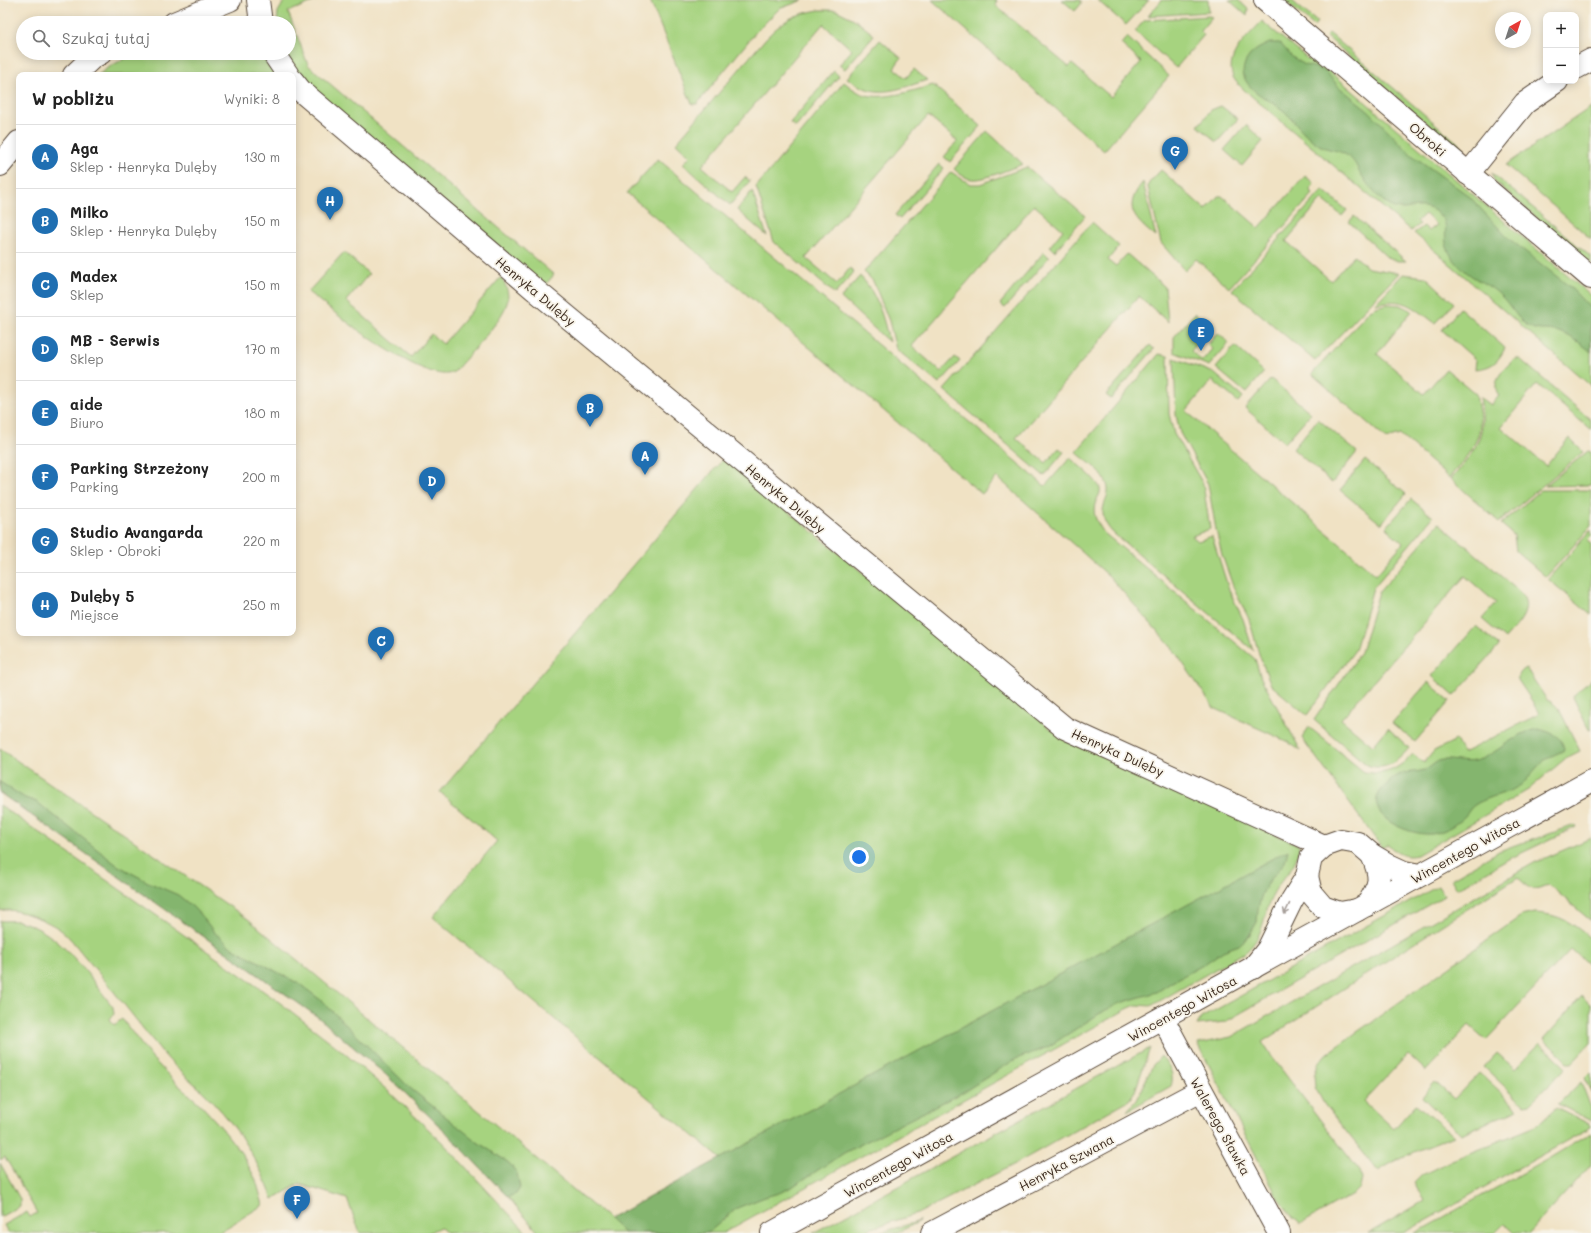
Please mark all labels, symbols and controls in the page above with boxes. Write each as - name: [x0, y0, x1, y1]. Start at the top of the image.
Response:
- north arrow: [1495, 12, 1531, 48]
- map controls: [1543, 12, 1579, 84]
- button: +: [1543, 12, 1579, 48]
- search box: [16, 16, 296, 60]
- icon: search: [30, 27, 52, 49]
- text: Szukaj tutaj: [62, 28, 150, 48]
- button: −: [1543, 48, 1579, 84]
- text: W pobliżu: [32, 87, 114, 109]
- text: Wyniki: 8: [224, 90, 280, 107]
- street label: Obroki: [1406, 118, 1450, 160]
- pin: G: [1162, 137, 1188, 170]
- text: Aga: [70, 138, 99, 158]
- text: A: [40, 148, 50, 165]
- text: 130 m: [244, 148, 280, 165]
- text: Sklep · Henryka Dulęby: [70, 158, 217, 175]
- pin: H: [317, 187, 343, 220]
- text: Milko: [70, 202, 108, 222]
- text: B: [41, 212, 49, 229]
- text: 150 m: [244, 212, 280, 229]
- text: Sklep · Henryka Dulęby: [70, 222, 217, 239]
- street label: Henryka Dulęby: [492, 253, 580, 330]
- text: Madex: [70, 266, 118, 286]
- text: C: [40, 276, 50, 293]
- text: 150 m: [244, 276, 280, 293]
- text: Sklep: [70, 286, 104, 303]
- pin: E: [1188, 318, 1214, 351]
- text: MB - Serwis: [70, 330, 160, 350]
- text: D: [40, 340, 50, 357]
- text: 170 m: [244, 340, 280, 357]
- text: Sklep: [70, 350, 104, 367]
- text: aide: [70, 394, 103, 414]
- pin: B: [577, 394, 603, 427]
- text: E: [41, 404, 49, 421]
- text: 180 m: [244, 404, 280, 421]
- text: Biuro: [70, 414, 103, 431]
- pin: A: [632, 442, 658, 475]
- text: Parking Strzeżony: [70, 458, 209, 478]
- street label: Henryka Dulęby: [742, 460, 830, 537]
- pin: D: [419, 467, 445, 500]
- text: F: [41, 468, 49, 485]
- text: 200 m: [242, 468, 280, 485]
- text: Parking: [70, 478, 118, 495]
- text: Studio Avangarda: [70, 522, 203, 542]
- text: G: [40, 532, 50, 549]
- text: 220 m: [243, 532, 280, 549]
- text: Sklep · Obroki: [70, 542, 161, 559]
- text: Dulęby 5: [70, 586, 134, 606]
- text: H: [40, 596, 50, 613]
- text: 250 m: [243, 596, 280, 613]
- text: Miejsce: [70, 606, 119, 623]
- pin: C: [368, 627, 394, 660]
- street label: Henryka Dulęby: [1069, 724, 1167, 780]
- street label: Wincentego Witosa: [1408, 813, 1522, 887]
- your location: [849, 847, 869, 867]
- one-way arrow: [1283, 903, 1290, 915]
- street label: Wincentego Witosa: [1125, 971, 1239, 1045]
- street label: Walerego Sławka: [1187, 1074, 1255, 1178]
- street label: Wincentego Witosa: [841, 1127, 955, 1201]
- street label: Henryka Szwana: [1016, 1130, 1116, 1194]
- pin: F: [284, 1186, 310, 1219]

